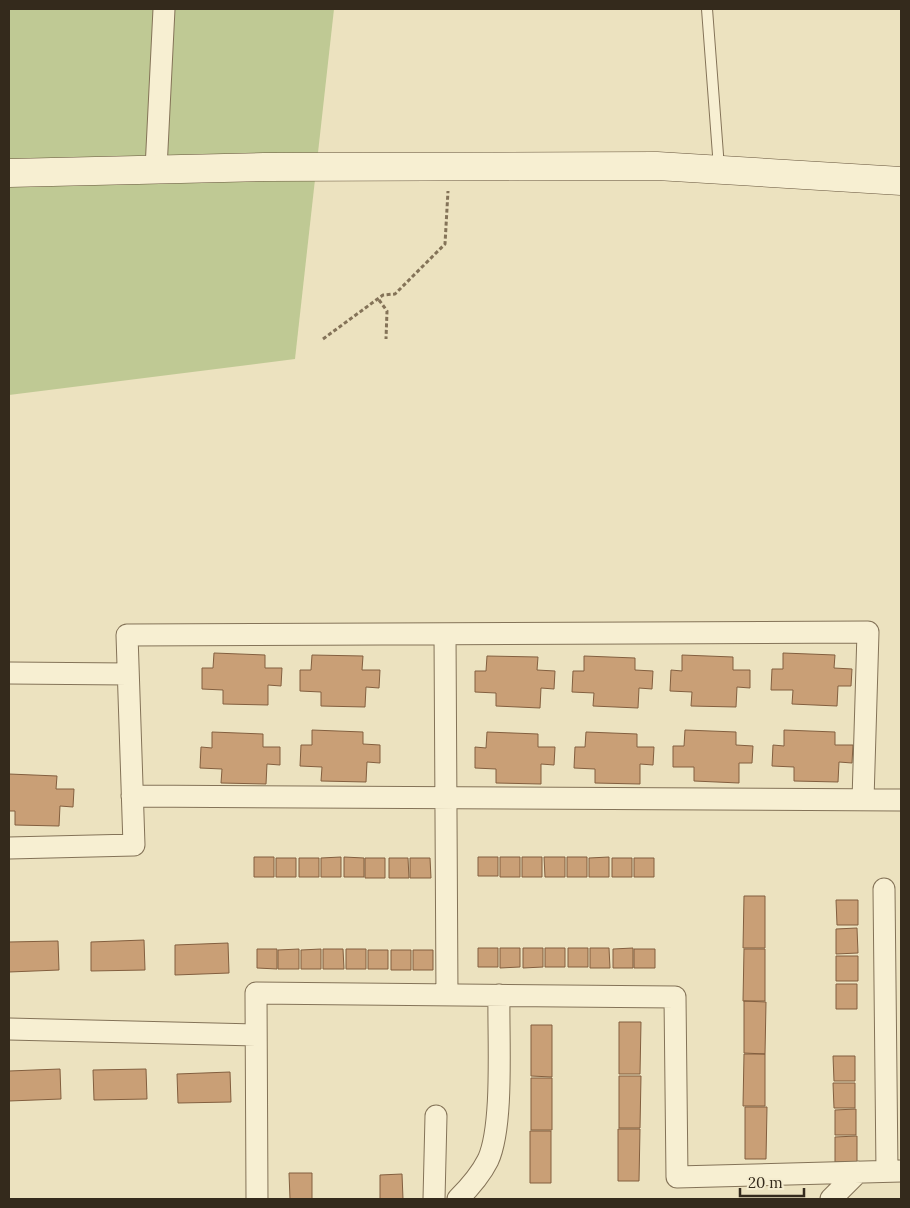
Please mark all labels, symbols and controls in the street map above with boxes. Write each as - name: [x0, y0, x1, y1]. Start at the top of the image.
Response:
- scale bar: [740, 1166, 804, 1198]
- text: 20 m: [748, 1173, 783, 1192]

